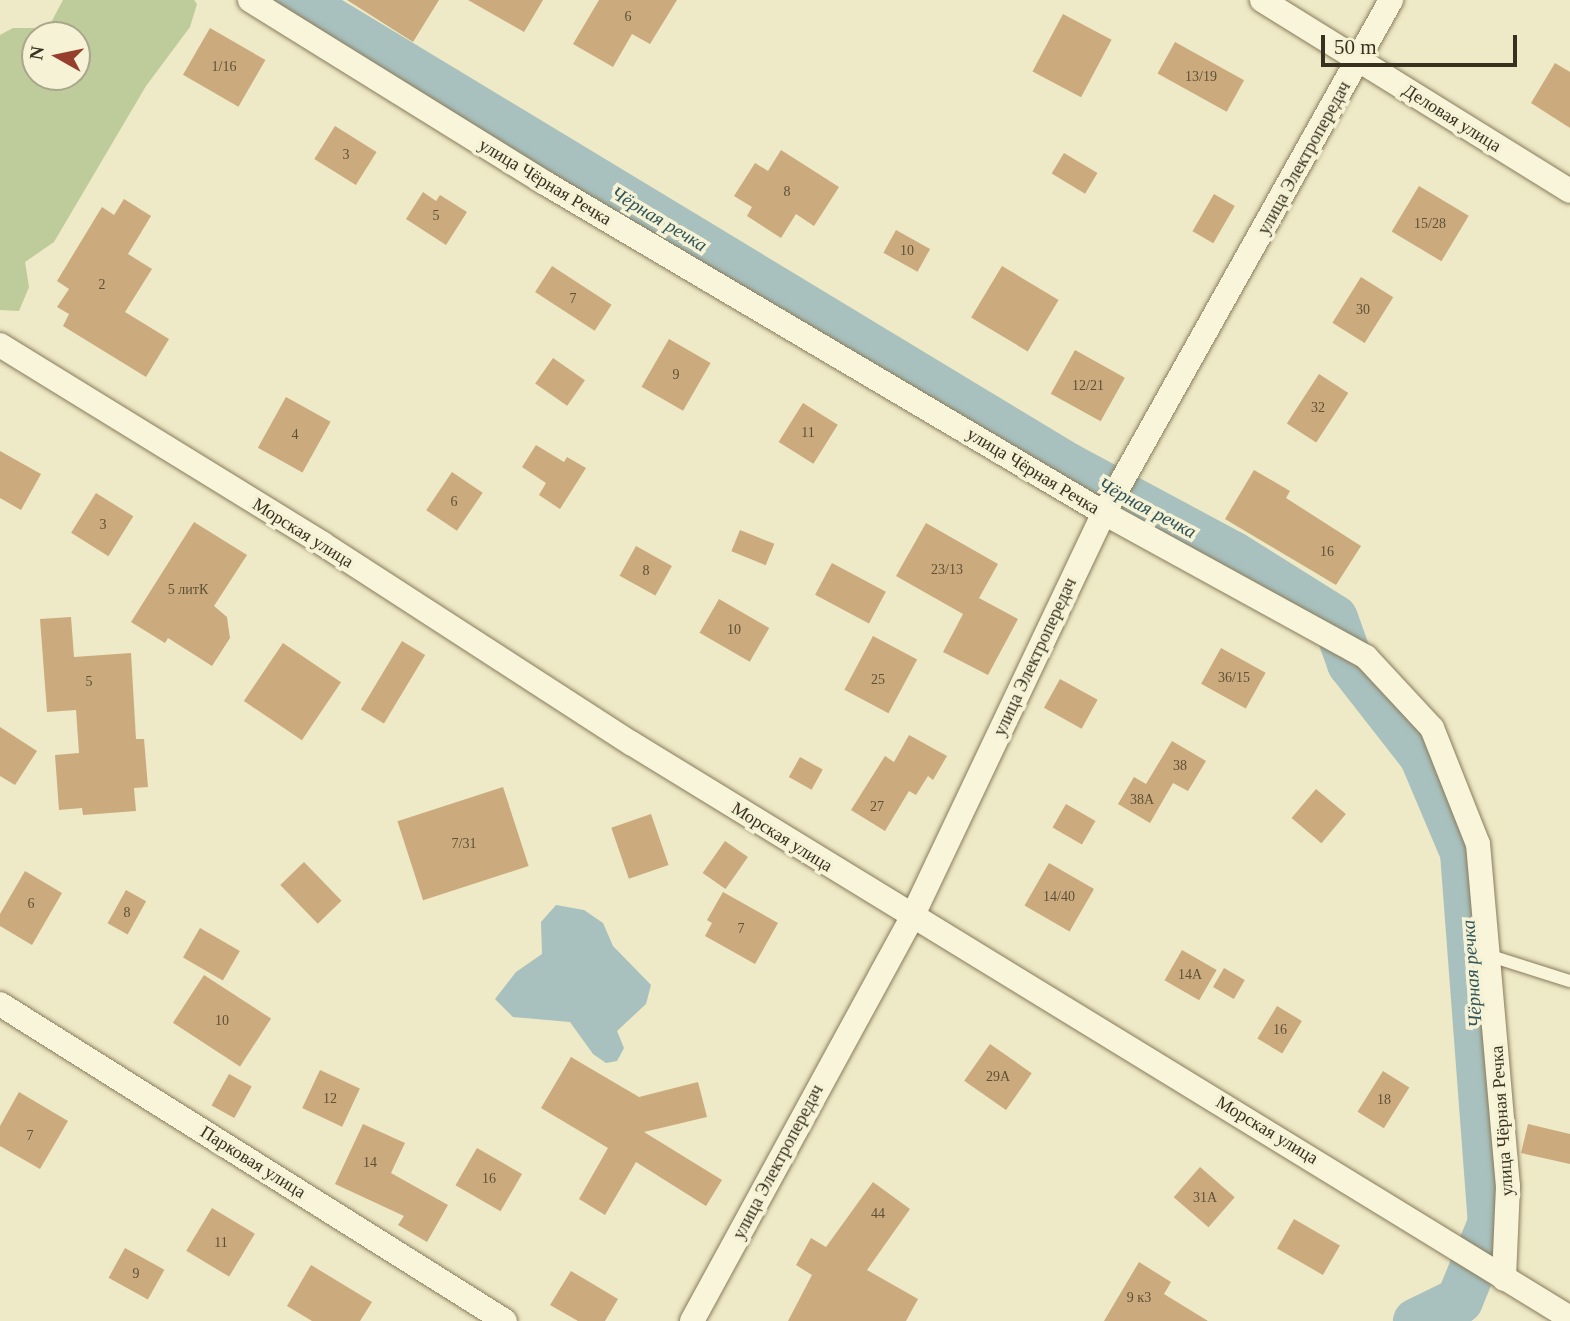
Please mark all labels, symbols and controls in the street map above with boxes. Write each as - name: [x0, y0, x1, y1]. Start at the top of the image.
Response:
- house number: 6: [624, 9, 632, 25]
- north arrow: [21, 21, 91, 91]
- scale bar: [1325, 21, 1521, 65]
- text: 50 m: [1334, 35, 1377, 59]
- text: N: [25, 45, 48, 61]
- house number: 1/16: [212, 59, 236, 75]
- house number: 13/19: [1185, 69, 1217, 85]
- street label: улица Электропередач: [1253, 78, 1355, 238]
- street label: Деловая улица: [1399, 79, 1505, 157]
- street label: улица Чёрная Речка: [475, 134, 615, 230]
- house number: 3: [342, 147, 350, 163]
- water label: Чёрная речка: [607, 181, 711, 257]
- house number: 8: [784, 184, 790, 200]
- house number: 5: [432, 208, 440, 224]
- house number: 15/28: [1414, 216, 1446, 232]
- house number: 10: [900, 243, 914, 259]
- house number: 2: [98, 277, 106, 293]
- house number: 7: [570, 291, 576, 307]
- house number: 30: [1356, 302, 1370, 318]
- house number: 9: [672, 367, 680, 383]
- house number: 12/21: [1072, 378, 1104, 394]
- house number: 32: [1311, 400, 1325, 416]
- street label: улица Чёрная Речка: [963, 423, 1103, 519]
- house number: 11: [801, 425, 815, 441]
- house number: 4: [292, 427, 298, 443]
- water label: Чёрная речка: [1094, 473, 1200, 543]
- street label: Морская улица: [248, 493, 358, 573]
- house number: 6: [450, 494, 458, 510]
- house number: 3: [100, 517, 106, 533]
- house number: 16: [1320, 544, 1334, 560]
- house number: 23/13: [931, 562, 963, 578]
- house number: 8: [642, 563, 650, 579]
- street label: улица Электропередач: [989, 574, 1081, 740]
- house number: 5 литК: [168, 582, 208, 598]
- house number: 10: [727, 622, 741, 638]
- house number: 36/15: [1218, 670, 1250, 686]
- house number: 25: [871, 672, 885, 688]
- house number: 5: [86, 674, 92, 690]
- house number: 38: [1173, 758, 1187, 774]
- house number: 38А: [1130, 792, 1154, 808]
- street label: Морская улица: [727, 797, 837, 877]
- house number: 27: [870, 799, 884, 815]
- house number: 7/31: [452, 836, 476, 852]
- house number: 14/40: [1043, 889, 1075, 905]
- house number: 6: [28, 896, 34, 912]
- house number: 8: [124, 905, 130, 921]
- water label: Чёрная речка: [1457, 919, 1487, 1029]
- house number: 7: [738, 921, 744, 937]
- house number: 14А: [1178, 967, 1202, 983]
- house number: 10: [215, 1013, 229, 1029]
- house number: 16: [1273, 1022, 1287, 1038]
- street label: улица Чёрная Речка: [1486, 1045, 1518, 1197]
- house number: 29А: [986, 1069, 1010, 1085]
- street label: улица Электропередач: [728, 1081, 828, 1243]
- house number: 12: [323, 1091, 337, 1107]
- street label: Морская улица: [1212, 1091, 1322, 1169]
- house number: 18: [1377, 1092, 1391, 1108]
- street label: Парковая улица: [196, 1121, 310, 1203]
- house number: 7: [26, 1128, 34, 1144]
- house number: 14: [363, 1155, 377, 1171]
- house number: 16: [482, 1171, 496, 1187]
- house number: 31А: [1193, 1190, 1217, 1206]
- house number: 44: [871, 1206, 885, 1222]
- house number: 11: [214, 1235, 228, 1251]
- house number: 9: [132, 1266, 140, 1282]
- house number: 9 к3: [1127, 1290, 1151, 1306]

